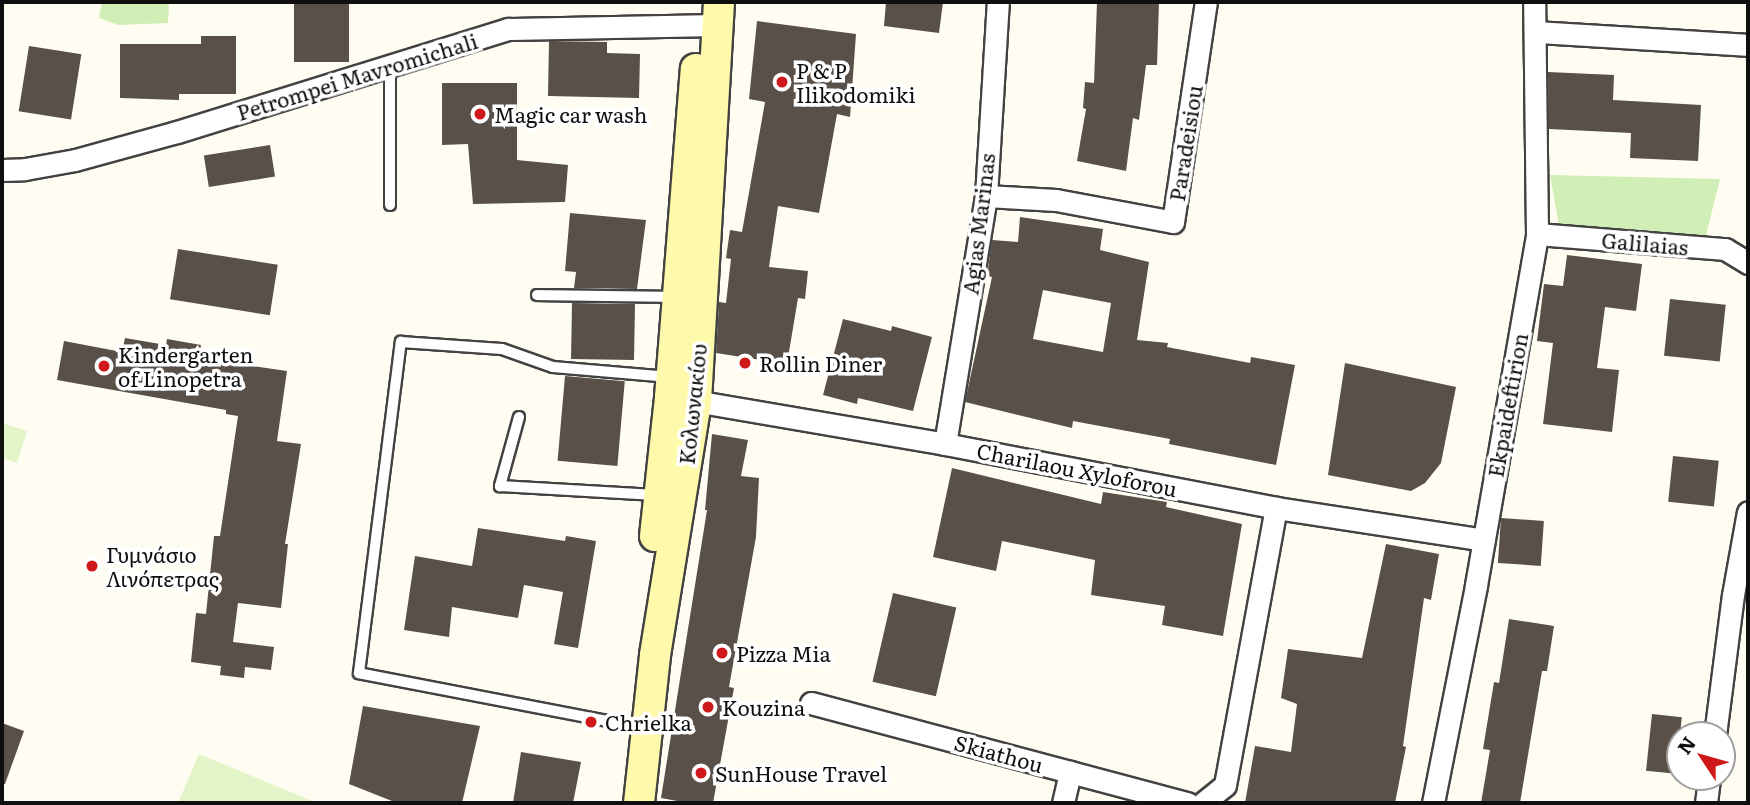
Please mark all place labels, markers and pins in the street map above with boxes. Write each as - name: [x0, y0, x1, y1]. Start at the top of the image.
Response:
- place label: P & P Ilikodomiki: [796, 57, 915, 107]
- marker: P & P Ilikodomiki: [774, 74, 790, 90]
- place label: Magic car wash: [494, 101, 647, 127]
- marker: Magic car wash: [472, 106, 488, 122]
- place label: Kindergarten of Linopetra: [118, 341, 253, 391]
- place label: Rollin Diner: [759, 350, 882, 376]
- marker: Rollin Diner: [737, 355, 753, 371]
- marker: Kindergarten of Linopetra: [96, 358, 112, 374]
- place label: Γυμνάσιο Λινόπετρας: [106, 541, 219, 591]
- marker: Γυμνάσιο Λινόπετρας: [84, 558, 100, 574]
- place label: Pizza Mia: [736, 640, 831, 666]
- marker: Pizza Mia: [714, 645, 730, 661]
- place label: Kouzina: [722, 694, 805, 720]
- marker: Kouzina: [700, 699, 716, 715]
- place label: Chrielka: [605, 709, 692, 735]
- marker: Chrielka: [583, 714, 599, 730]
- place label: SunHouse Travel: [715, 760, 887, 786]
- marker: SunHouse Travel: [693, 765, 709, 781]

